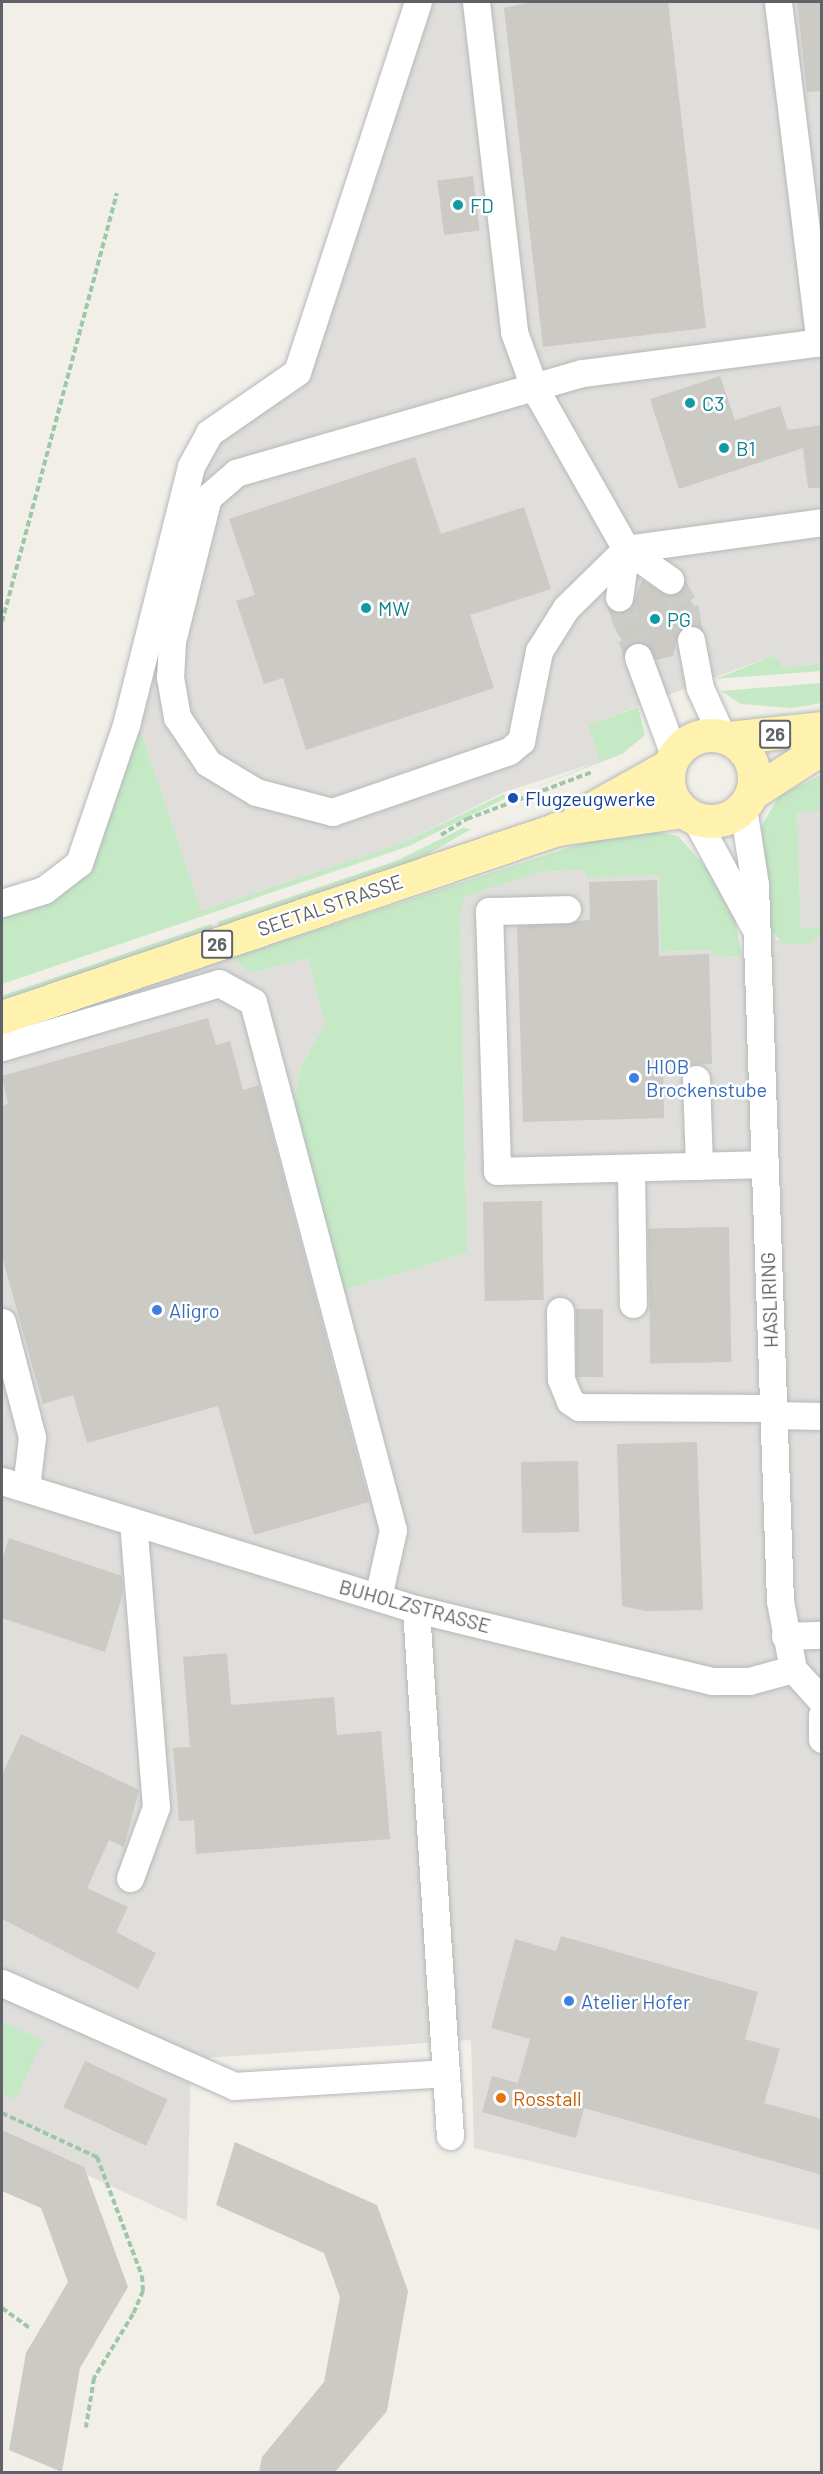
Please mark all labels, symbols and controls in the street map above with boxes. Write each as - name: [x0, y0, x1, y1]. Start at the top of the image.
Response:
- place label: FD: [470, 193, 494, 217]
- marker: FD: [451, 198, 465, 212]
- place label: C3: [702, 391, 724, 415]
- marker: C3: [683, 396, 697, 410]
- place label: B1: [736, 436, 756, 460]
- marker: B1: [717, 441, 731, 455]
- place label: MW: [378, 596, 410, 620]
- marker: MW: [359, 601, 373, 615]
- place label: PG: [667, 607, 691, 631]
- marker: PG: [648, 612, 662, 626]
- road number: 26: [758, 719, 792, 749]
- place label: Flugzeugwerke: [525, 786, 656, 810]
- marker: Flugzeugwerke: [506, 791, 520, 805]
- street label: SEETALSTRASSE: [254, 869, 406, 941]
- road number: 26: [200, 929, 234, 959]
- place label: HIOB Brockenstube: [646, 1054, 767, 1101]
- marker: HIOB Brockenstube: [627, 1071, 641, 1085]
- street label: HASLIRING: [755, 1252, 783, 1348]
- place label: Aligro: [169, 1298, 220, 1322]
- marker: Aligro: [150, 1303, 164, 1317]
- street label: BUHOLZSTRASSE: [337, 1574, 493, 1638]
- place label: Atelier Hofer: [581, 1989, 690, 2013]
- marker: Atelier Hofer: [562, 1994, 576, 2008]
- place label: Rosstall: [513, 2086, 582, 2110]
- marker: Rosstall: [494, 2091, 508, 2105]

